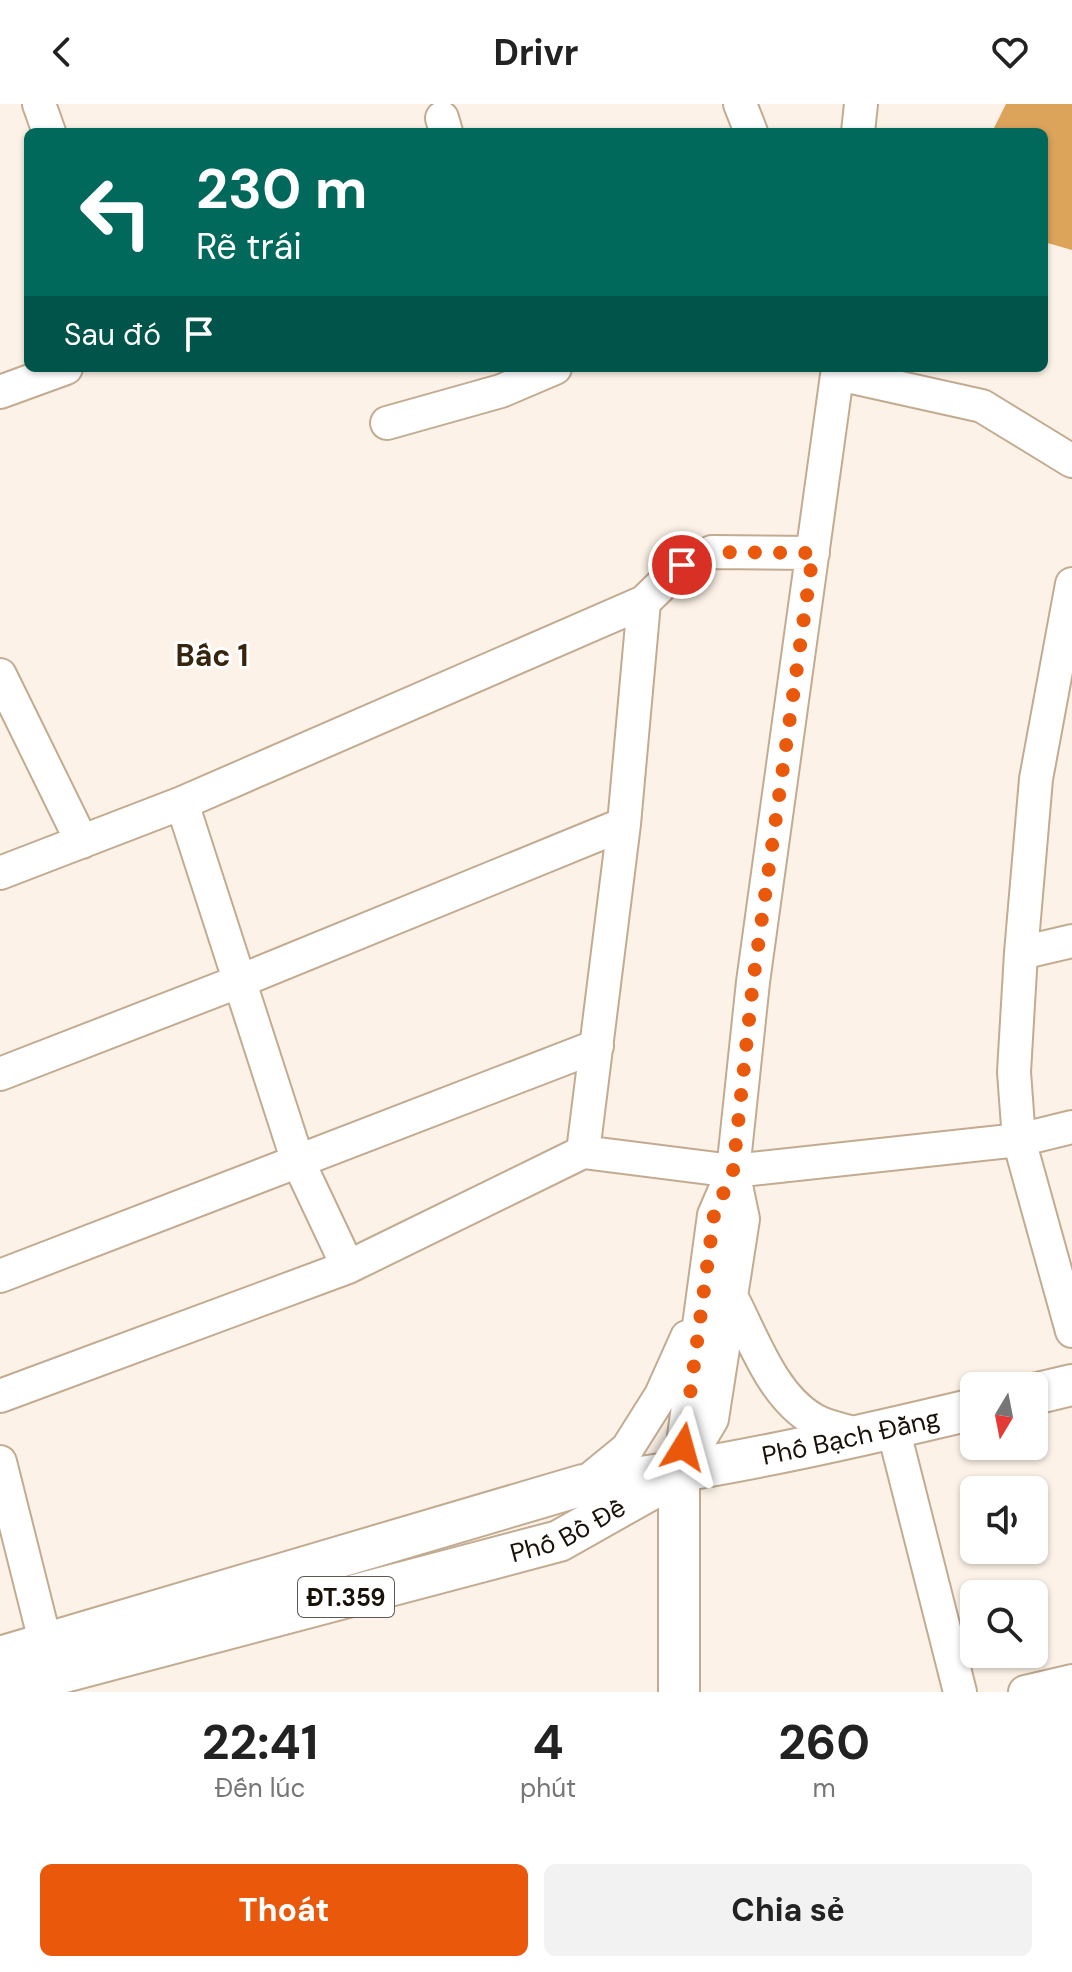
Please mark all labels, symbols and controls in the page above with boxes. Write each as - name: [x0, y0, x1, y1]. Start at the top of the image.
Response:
- text: Drivr: [493, 29, 579, 76]
- icon: back: [40, 30, 84, 74]
- icon: heart: [988, 30, 1032, 74]
- text: 230 m: [196, 152, 367, 225]
- icon: left: [64, 160, 168, 264]
- text: Rẽ trái: [196, 223, 302, 270]
- icon: arrive: [177, 312, 221, 356]
- text: Sau đó: [64, 315, 161, 354]
- pin: [648, 531, 716, 599]
- icon: arrive: [660, 543, 704, 587]
- district label: Bấc 1: [176, 636, 248, 675]
- north arrow: [960, 1372, 1048, 1460]
- map controls: [960, 1372, 1048, 1668]
- street label: Phố Bạch Đằng: [759, 1401, 943, 1473]
- position arrow: [641, 1405, 725, 1489]
- button: sound: [960, 1476, 1048, 1564]
- street label: Phố Bồ Đề: [506, 1490, 631, 1570]
- road number: ĐT.359: [298, 1577, 394, 1617]
- button: search: [960, 1580, 1048, 1668]
- text: 22:41: [202, 1711, 318, 1774]
- text: 4: [533, 1711, 564, 1774]
- text: 260: [778, 1711, 870, 1774]
- text: Đến lúc: [215, 1771, 305, 1805]
- text: phút: [520, 1771, 576, 1805]
- text: m: [813, 1771, 836, 1805]
- button: Thoát: [40, 1864, 528, 1956]
- button: Chia sẻ: [544, 1864, 1032, 1956]

